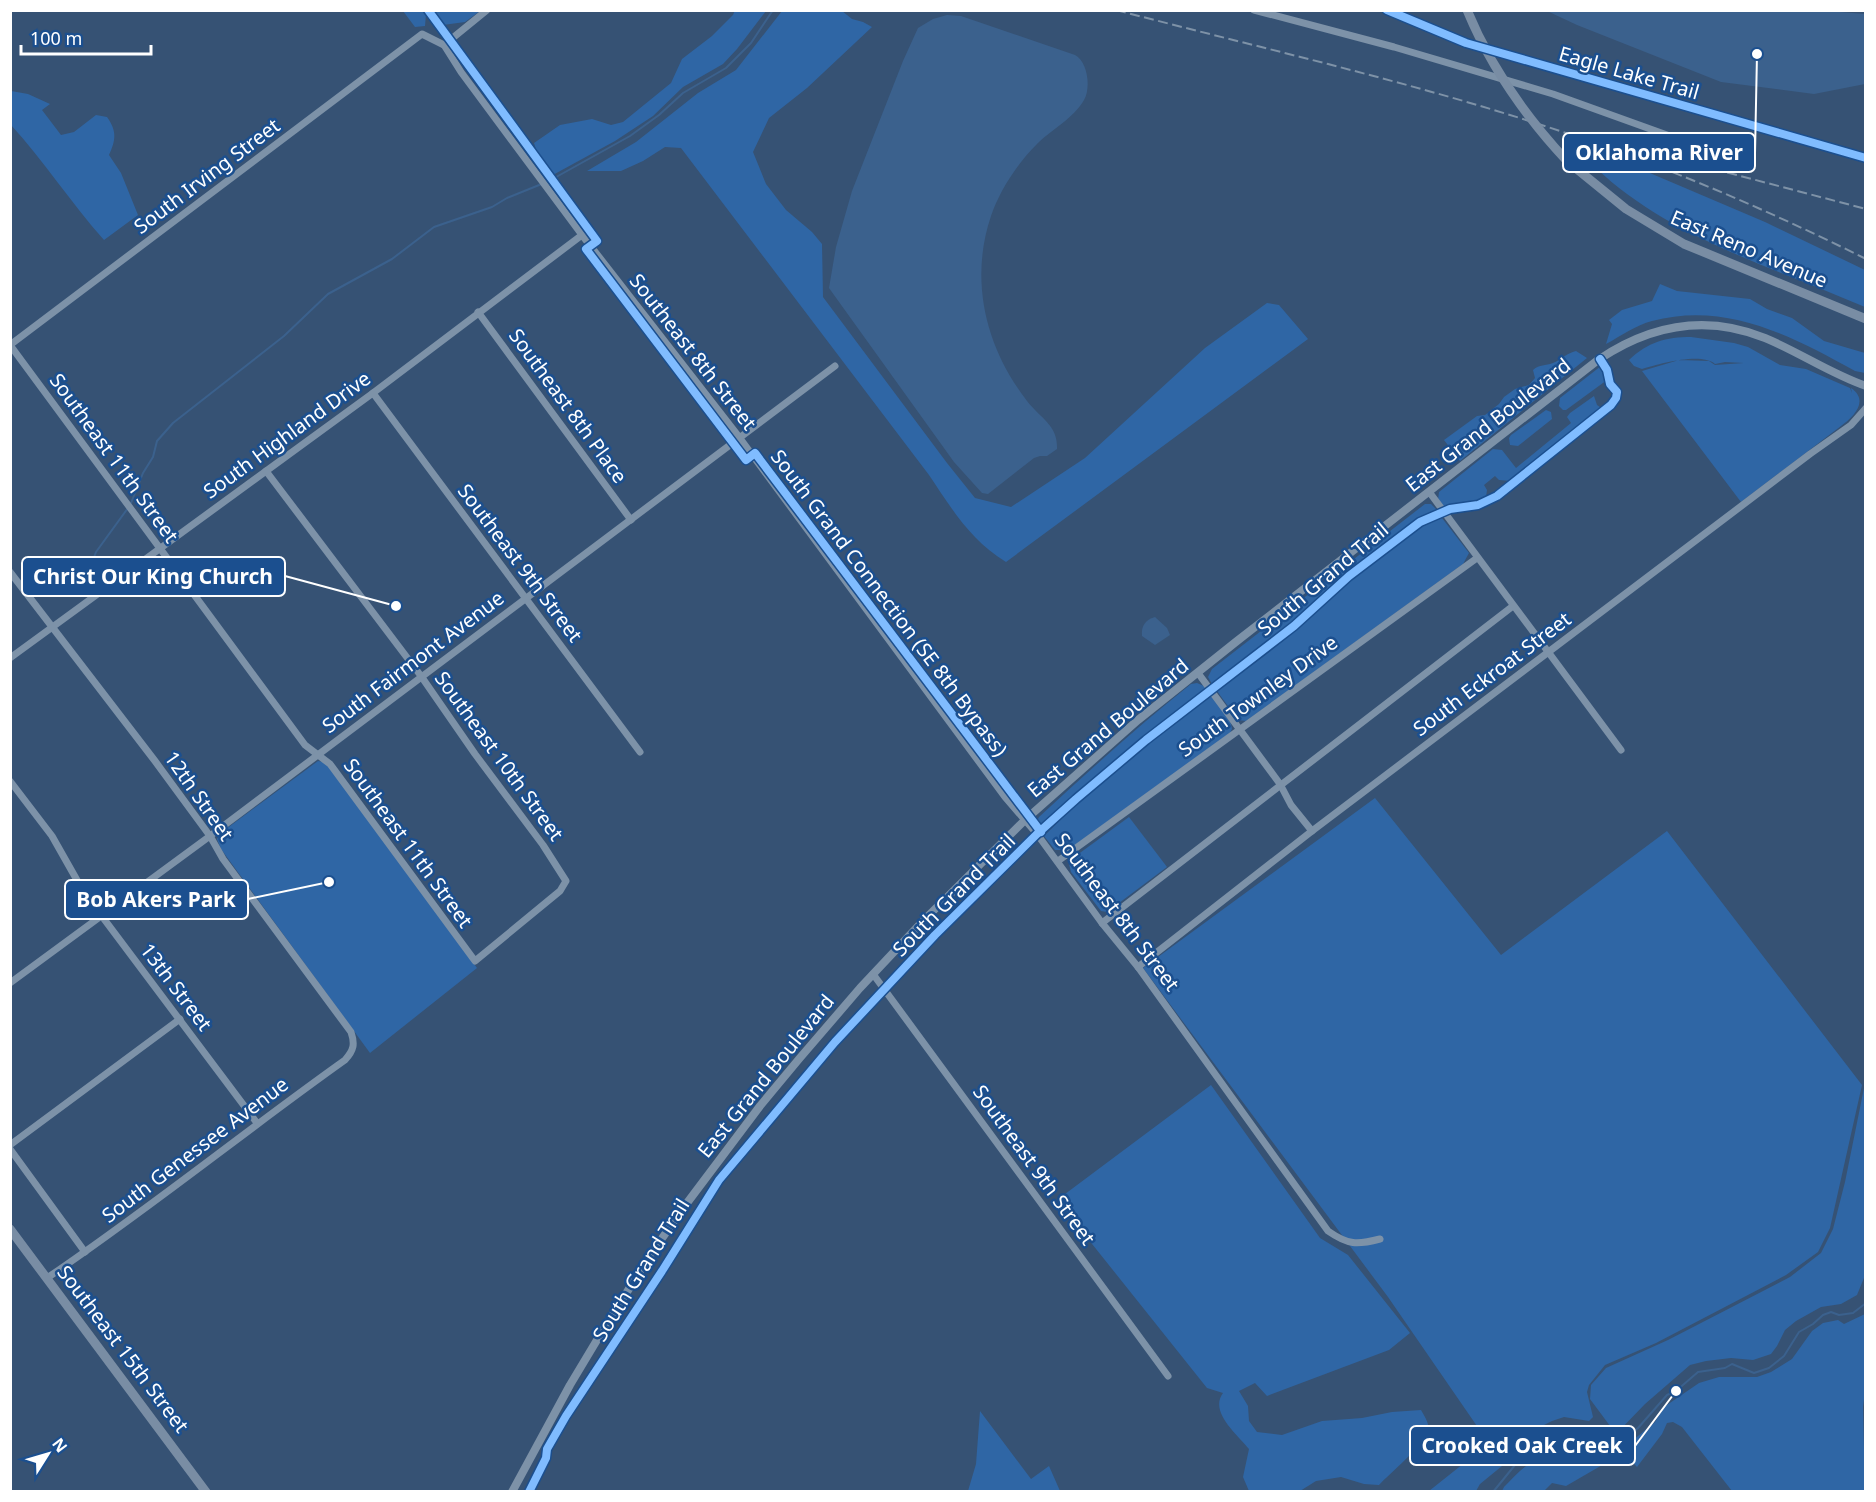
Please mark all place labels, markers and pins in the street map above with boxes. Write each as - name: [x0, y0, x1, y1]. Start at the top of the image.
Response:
- callout: Oklahoma River: [1563, 133, 1755, 172]
- callout: Christ Our King Church: [22, 557, 285, 596]
- callout: Bob Akers Park: [65, 880, 248, 919]
- callout: Crooked Oak Creek: [1410, 1426, 1635, 1465]

